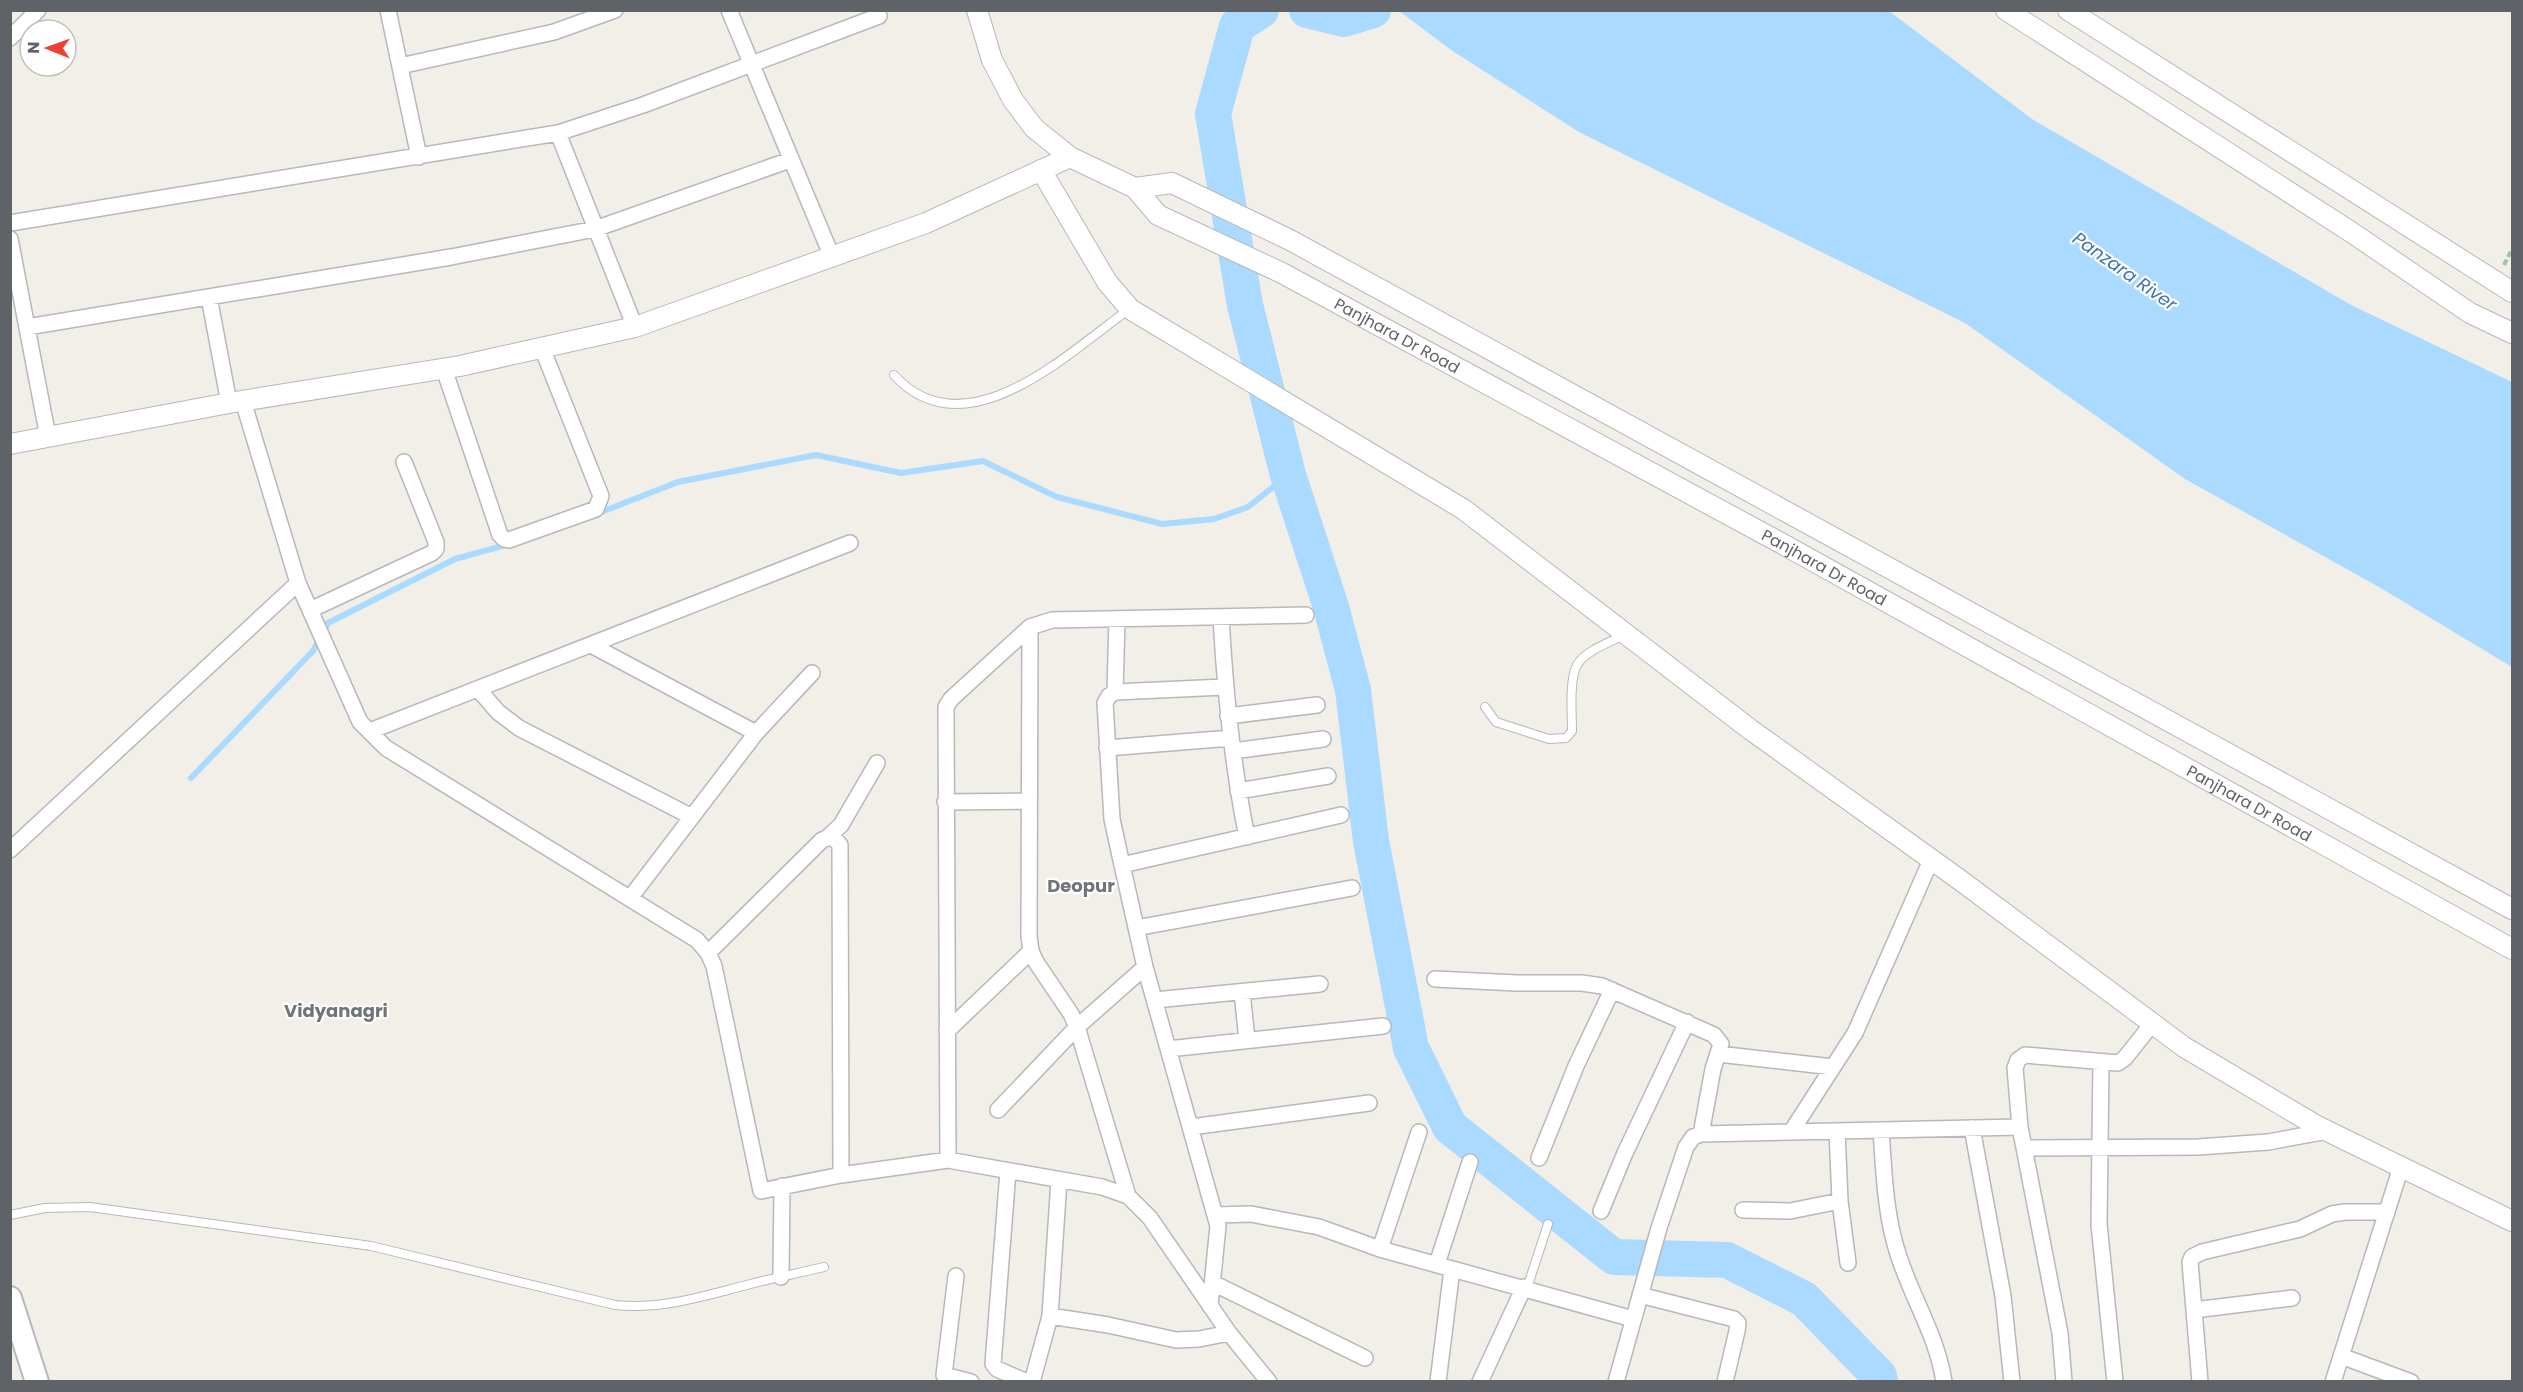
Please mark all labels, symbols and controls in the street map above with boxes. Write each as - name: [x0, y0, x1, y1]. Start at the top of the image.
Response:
- north arrow: [18, 18, 78, 78]
- text: N: [22, 42, 45, 54]
- water label: Panzara River: [2068, 226, 2183, 317]
- street label: Panjhara Dr Road: [1330, 292, 1464, 379]
- street label: Panjhara Dr Road: [1758, 523, 1891, 611]
- street label: Panjhara Dr Road: [2183, 759, 2316, 847]
- district label: Deopur: [1047, 873, 1115, 898]
- district label: Vidyanagri: [284, 998, 388, 1023]

